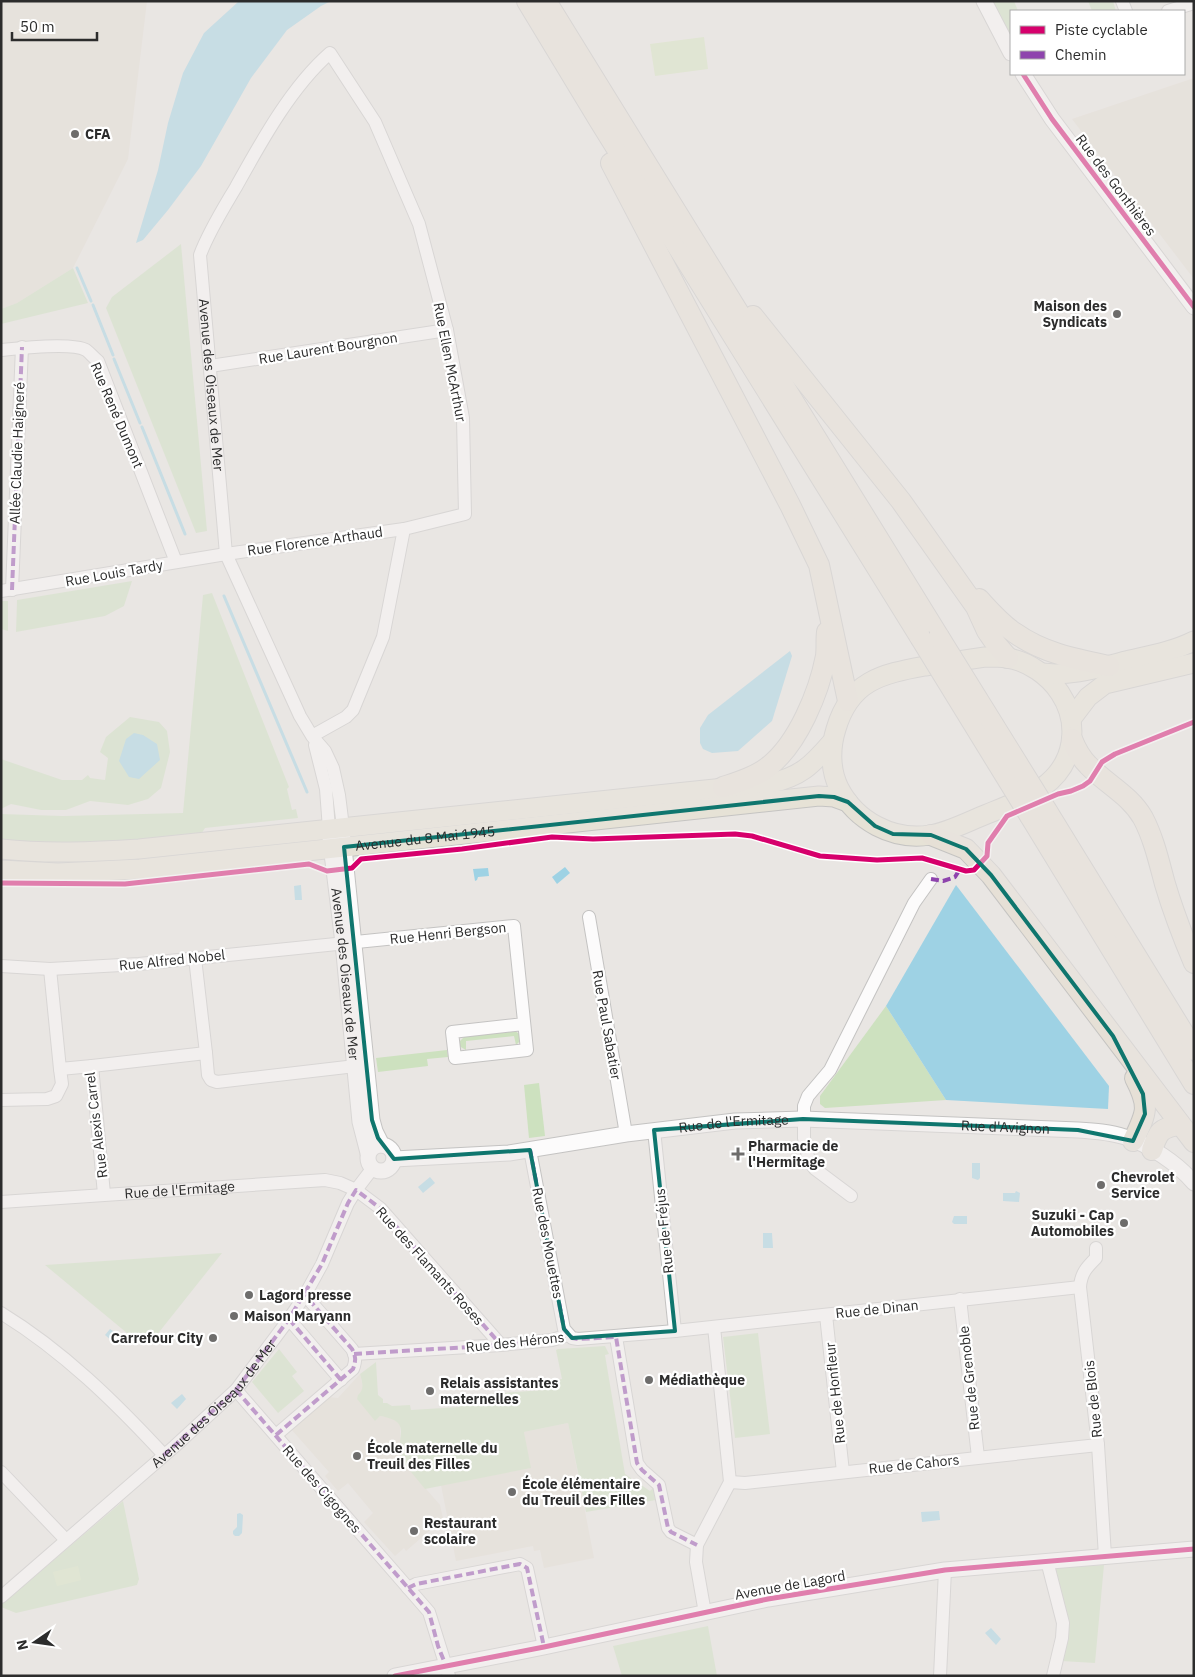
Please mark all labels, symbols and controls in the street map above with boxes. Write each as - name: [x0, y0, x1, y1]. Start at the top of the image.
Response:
- scale bar: [12, 10, 98, 42]
- legend: [1010, 10, 1185, 75]
- text: 50 m: [20, 17, 55, 36]
- text: Piste cyclable: [1055, 20, 1148, 39]
- text: Chemin: [1055, 45, 1106, 64]
- place label: CFA: [85, 125, 111, 143]
- marker: CFA: [69, 128, 81, 140]
- street label: Rue des Gonthières: [1072, 130, 1160, 240]
- place label: Maison des Syndicats: [1034, 297, 1107, 331]
- street label: Avenue des Oiseaux de Mer: [195, 298, 228, 472]
- street label: Rue Ellen McArthur: [430, 301, 470, 423]
- marker: Maison des Syndicats: [1111, 308, 1123, 320]
- street label: Rue Laurent Bourgnon: [257, 328, 399, 368]
- street label: Rue René Dumont: [87, 359, 148, 471]
- street label: Allée Claudie Haigneré: [6, 381, 28, 524]
- street label: Rue Florence Arthaud: [246, 523, 384, 559]
- street label: Rue Louis Tardy: [64, 556, 164, 590]
- street label: Avenue du 8 Mai 1945: [354, 822, 496, 855]
- street label: Avenue des Oiseaux de Mer: [327, 887, 363, 1061]
- street label: Rue Henri Bergson: [389, 918, 507, 948]
- street label: Rue Alfred Nobel: [118, 945, 226, 975]
- street label: Rue Paul Sabatier: [588, 969, 626, 1081]
- street label: Rue Alexis Carrel: [81, 1071, 111, 1179]
- street label: Rue de l'Ermitage: [678, 1110, 789, 1137]
- street label: Rue d'Avignon: [961, 1116, 1050, 1138]
- place label: Pharmacie de l'Hermitage: [748, 1137, 839, 1171]
- marker: Pharmacie de l'Hermitage: [732, 1148, 744, 1160]
- place label: Chevrolet Service: [1111, 1168, 1175, 1202]
- street label: Rue de l'Ermitage: [124, 1177, 236, 1203]
- marker: Chevrolet Service: [1095, 1179, 1107, 1191]
- street label: Rue des Mouettes: [528, 1186, 568, 1300]
- street label: Rue de Fréjus: [651, 1187, 677, 1275]
- street label: Rue des Flamants Roses: [372, 1203, 488, 1329]
- place label: Suzuki - Cap Automobiles: [1031, 1206, 1114, 1240]
- marker: Suzuki - Cap Automobiles: [1118, 1217, 1130, 1229]
- place label: Lagord presse: [259, 1286, 351, 1304]
- marker: Lagord presse: [243, 1289, 255, 1301]
- street label: Rue de Dinan: [835, 1296, 919, 1322]
- place label: Maison Maryann: [244, 1307, 351, 1325]
- marker: Maison Maryann: [228, 1310, 240, 1322]
- street label: Rue de Grenoble: [955, 1325, 983, 1431]
- street label: Rue des Hérons: [465, 1328, 565, 1356]
- place label: Carrefour City: [111, 1329, 204, 1347]
- marker: Carrefour City: [207, 1332, 219, 1344]
- street label: Avenue des Oiseaux de Mer: [147, 1335, 280, 1472]
- street label: Rue de Honfleur: [821, 1341, 849, 1445]
- street label: Rue de Blois: [1080, 1359, 1106, 1439]
- place label: Médiathèque: [659, 1371, 745, 1389]
- place label: Relais assistantes maternelles: [440, 1374, 559, 1408]
- marker: Médiathèque: [643, 1374, 655, 1386]
- marker: Relais assistantes maternelles: [424, 1385, 436, 1397]
- place label: École maternelle du Treuil des Filles: [367, 1438, 498, 1473]
- street label: Rue des Cigognes: [279, 1441, 365, 1537]
- marker: École maternelle du Treuil des Filles: [351, 1450, 363, 1462]
- street label: Rue de Cahors: [868, 1450, 960, 1478]
- place label: École élémentaire du Treuil des Filles: [522, 1474, 645, 1509]
- marker: École élémentaire du Treuil des Filles: [506, 1486, 518, 1498]
- place label: Restaurant scolaire: [424, 1514, 497, 1548]
- marker: Restaurant scolaire: [408, 1525, 420, 1537]
- street label: Avenue de Lagord: [733, 1566, 847, 1604]
- north arrow: [10, 1617, 60, 1667]
- text: N: [12, 1638, 32, 1652]

